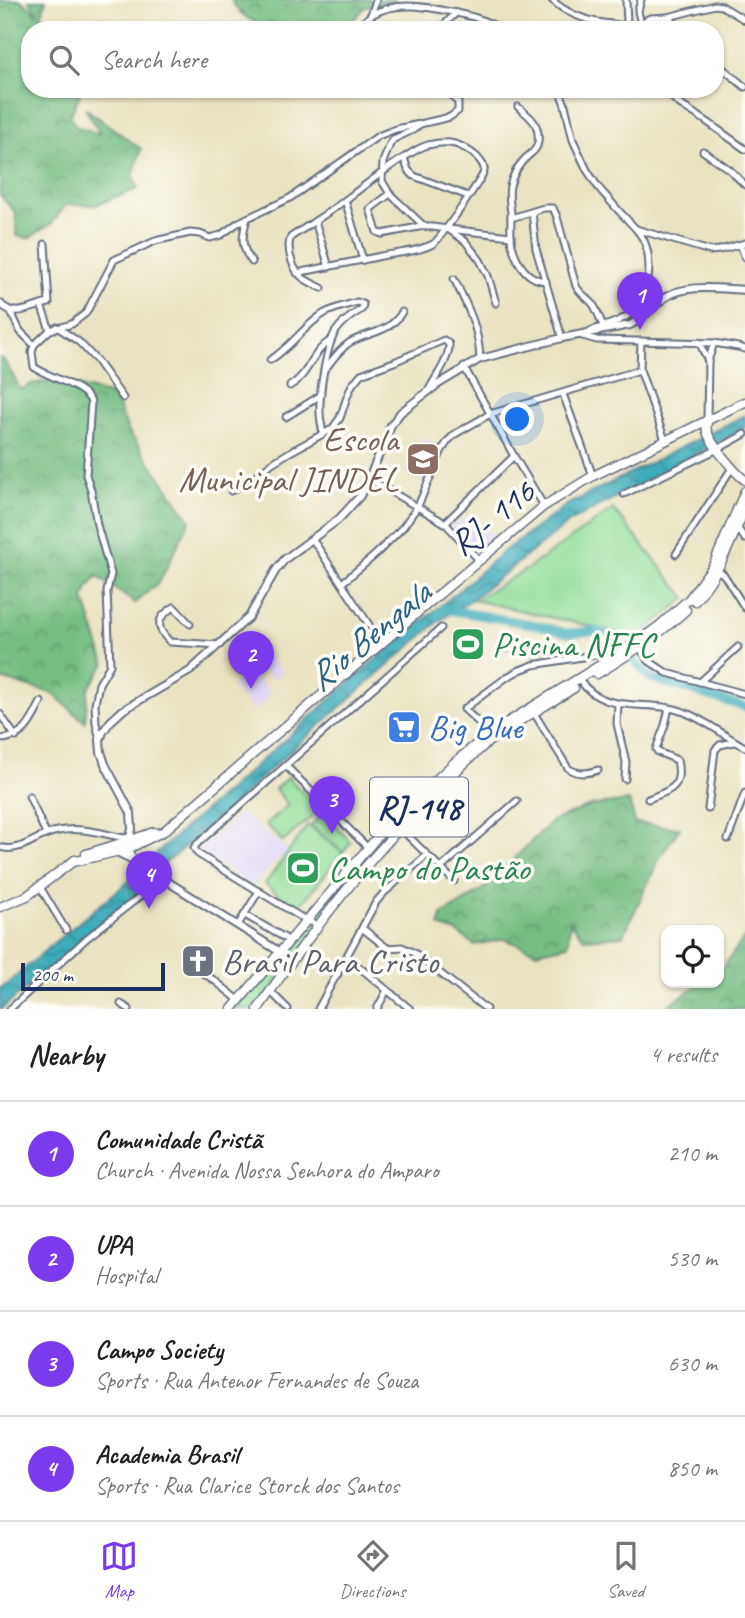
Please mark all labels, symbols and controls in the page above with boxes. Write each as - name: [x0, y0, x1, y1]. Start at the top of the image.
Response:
- search box: [21, 21, 724, 98]
- icon: search: [45, 41, 83, 79]
- text: Search here: [101, 43, 207, 76]
- pin: 1: [617, 272, 663, 330]
- your location: [500, 402, 534, 436]
- place label: Escola Municipal JINDEL: [179, 417, 400, 502]
- school or university icon: Escola Municipal JINDEL: [404, 440, 442, 478]
- street label: RJ- 116: [440, 469, 545, 565]
- water label: Rio Bengala: [297, 568, 442, 701]
- place label: Piscina NFFC: [492, 622, 658, 667]
- sports icon: Piscina NFFC: [449, 625, 487, 663]
- pin: 2: [228, 631, 274, 689]
- place label: Big Blue: [428, 705, 525, 750]
- supermarket icon: Big Blue: [385, 708, 423, 746]
- pin: 3: [309, 776, 355, 834]
- road number: RJ-148: [370, 778, 468, 836]
- place label: Campo do Pastão: [328, 846, 531, 891]
- sports icon: Campo do Pastão: [284, 849, 322, 887]
- pin: 4: [126, 851, 172, 909]
- map controls: [661, 925, 724, 988]
- button: locate: [661, 925, 724, 988]
- place label: Brasil Para Cristo: [222, 939, 440, 984]
- church icon: Brasil Para Cristo: [179, 942, 217, 980]
- scale bar: [21, 960, 164, 992]
- text: 200 m: [32, 963, 73, 987]
- text: Nearby: [28, 1036, 104, 1074]
- text: 4 results: [650, 1040, 717, 1069]
- text: Comunidade Cristã: [95, 1123, 262, 1156]
- text: 1: [46, 1139, 56, 1168]
- text: 210 m: [668, 1139, 717, 1168]
- text: Church · Avenida Nossa Senhora do Amparo: [95, 1156, 439, 1185]
- text: UPA: [95, 1228, 132, 1261]
- text: 2: [46, 1244, 56, 1273]
- text: 530 m: [668, 1244, 717, 1273]
- text: Hospital: [95, 1261, 158, 1290]
- text: Campo Society: [95, 1333, 223, 1366]
- text: 3: [46, 1349, 56, 1378]
- text: 630 m: [668, 1349, 717, 1378]
- text: Sports · Rua Antenor Fernandes de Souza: [95, 1366, 418, 1395]
- text: Academia Brasil: [95, 1438, 239, 1471]
- text: 4: [46, 1454, 56, 1483]
- text: 850 m: [668, 1454, 717, 1483]
- text: Sports · Rua Clarice Storck dos Santos: [95, 1471, 399, 1500]
- tab: Map: [100, 1537, 138, 1603]
- tab: Directions: [339, 1537, 406, 1603]
- tab: Saved: [607, 1537, 645, 1603]

